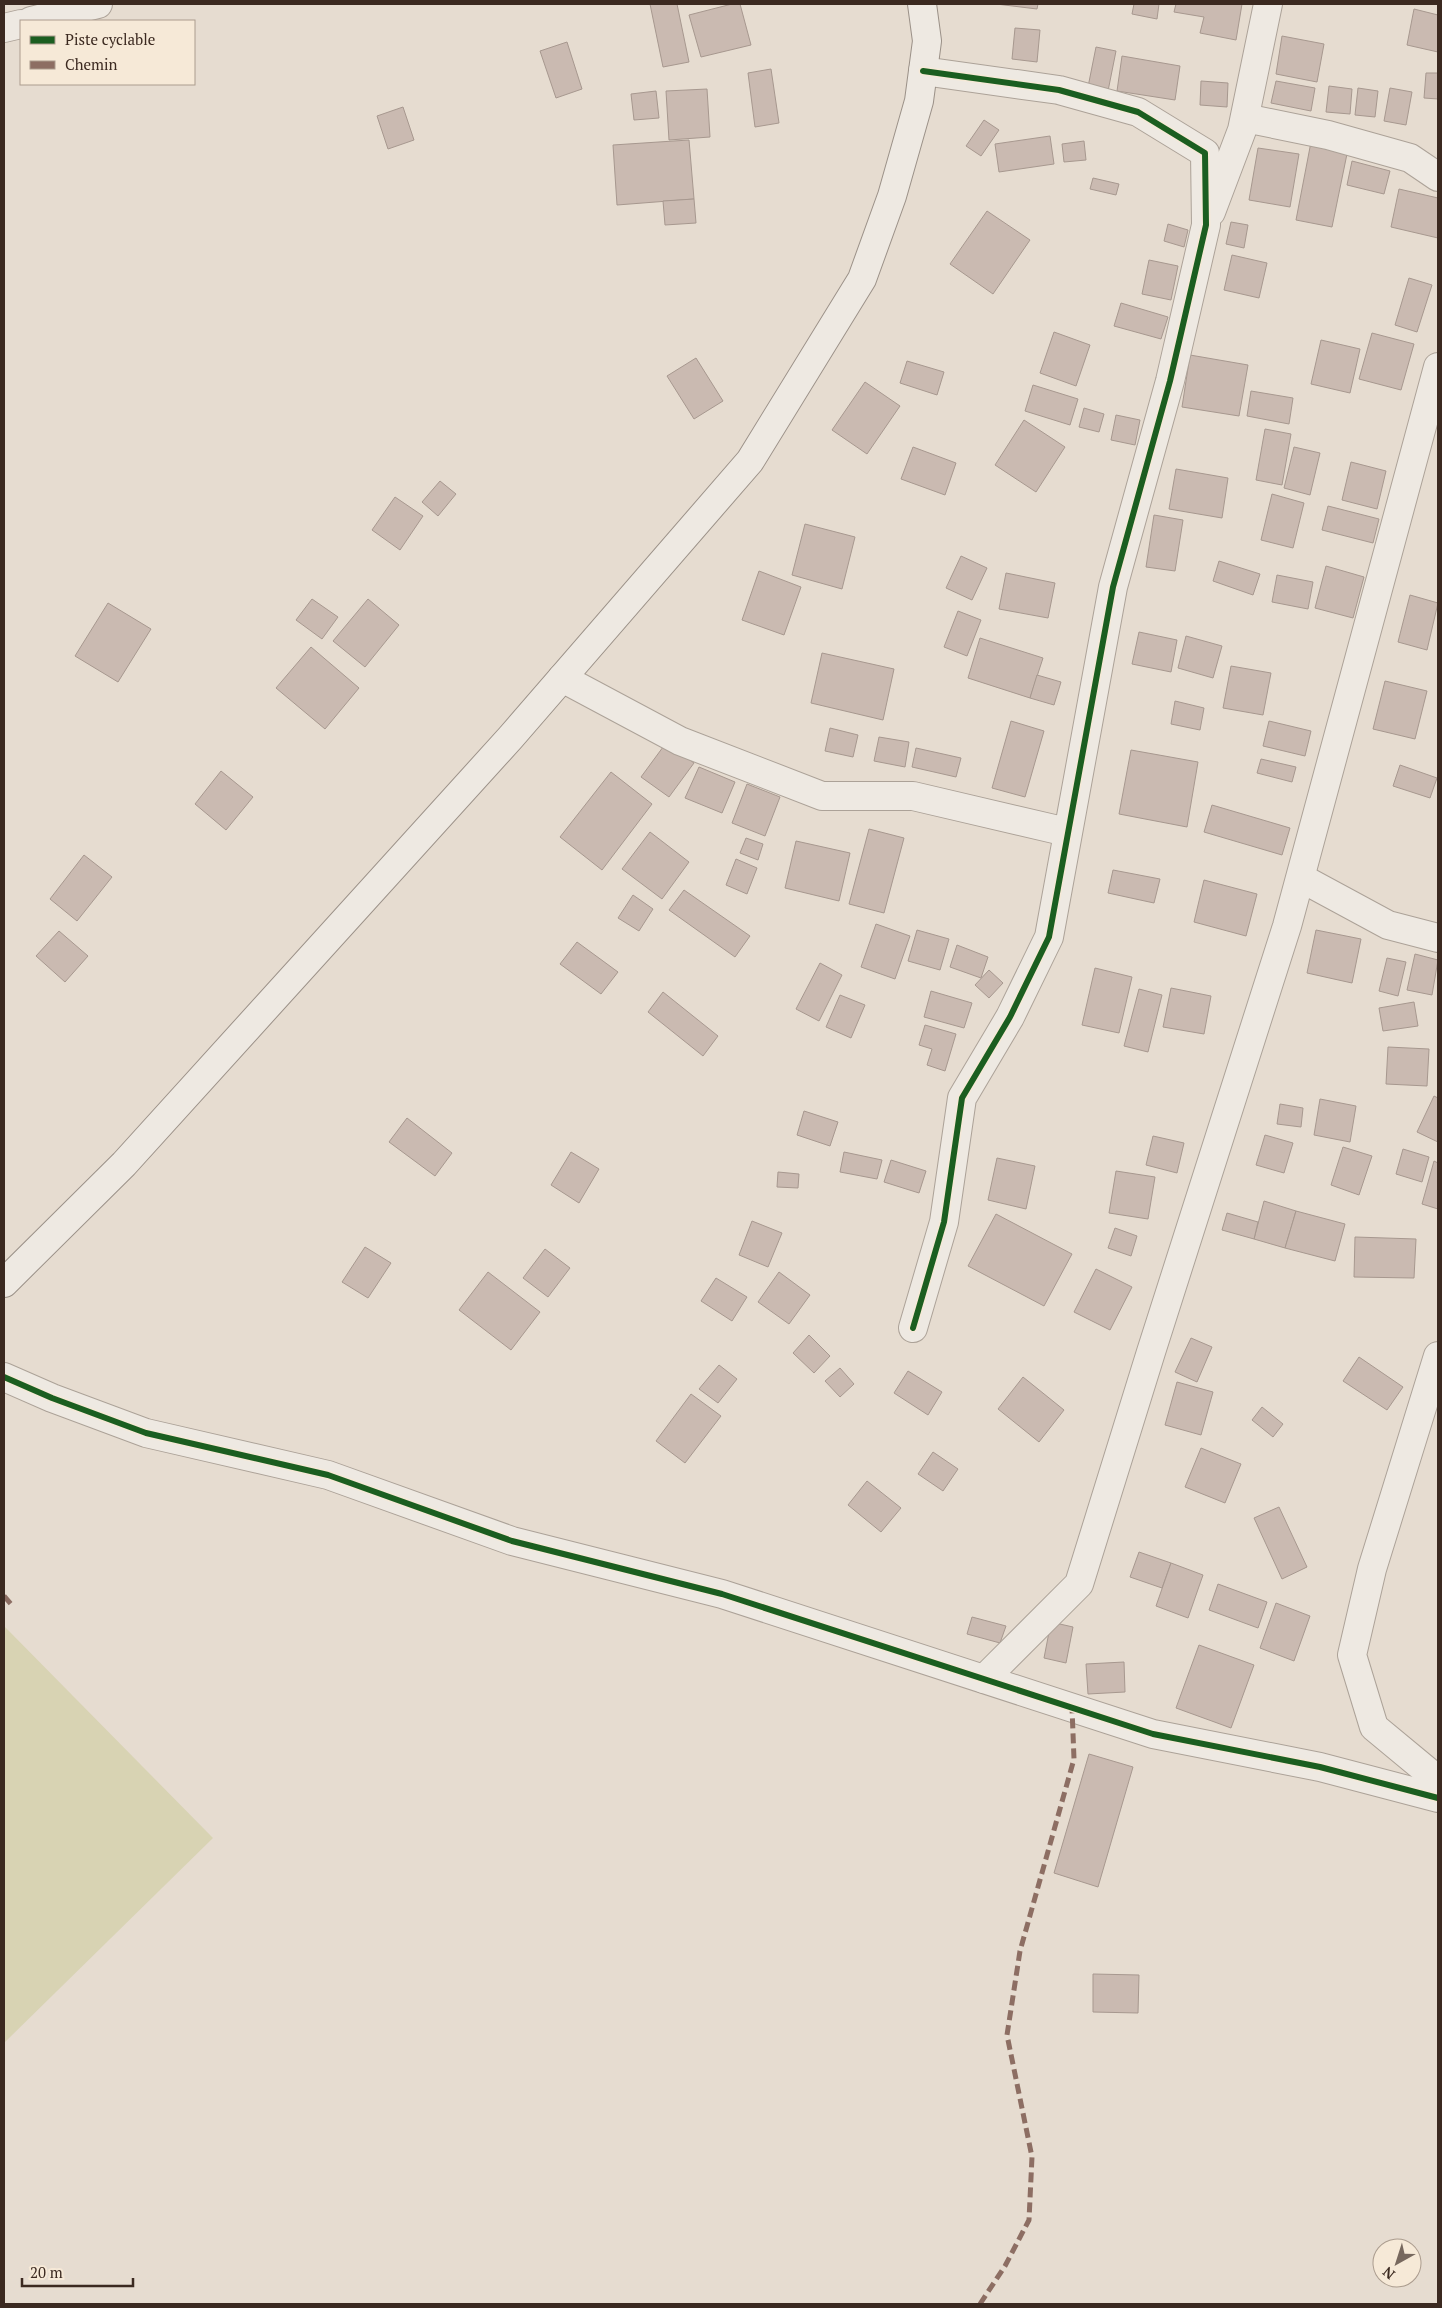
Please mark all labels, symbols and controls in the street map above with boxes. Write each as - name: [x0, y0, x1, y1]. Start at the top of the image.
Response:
- legend: [20, 20, 195, 85]
- text: Piste cyclable: [65, 29, 155, 49]
- text: Chemin: [65, 54, 117, 74]
- north arrow: [1372, 2238, 1422, 2288]
- scale bar: [22, 2256, 134, 2288]
- text: 20 m: [30, 2262, 63, 2282]
- text: N: [1378, 2263, 1399, 2284]

